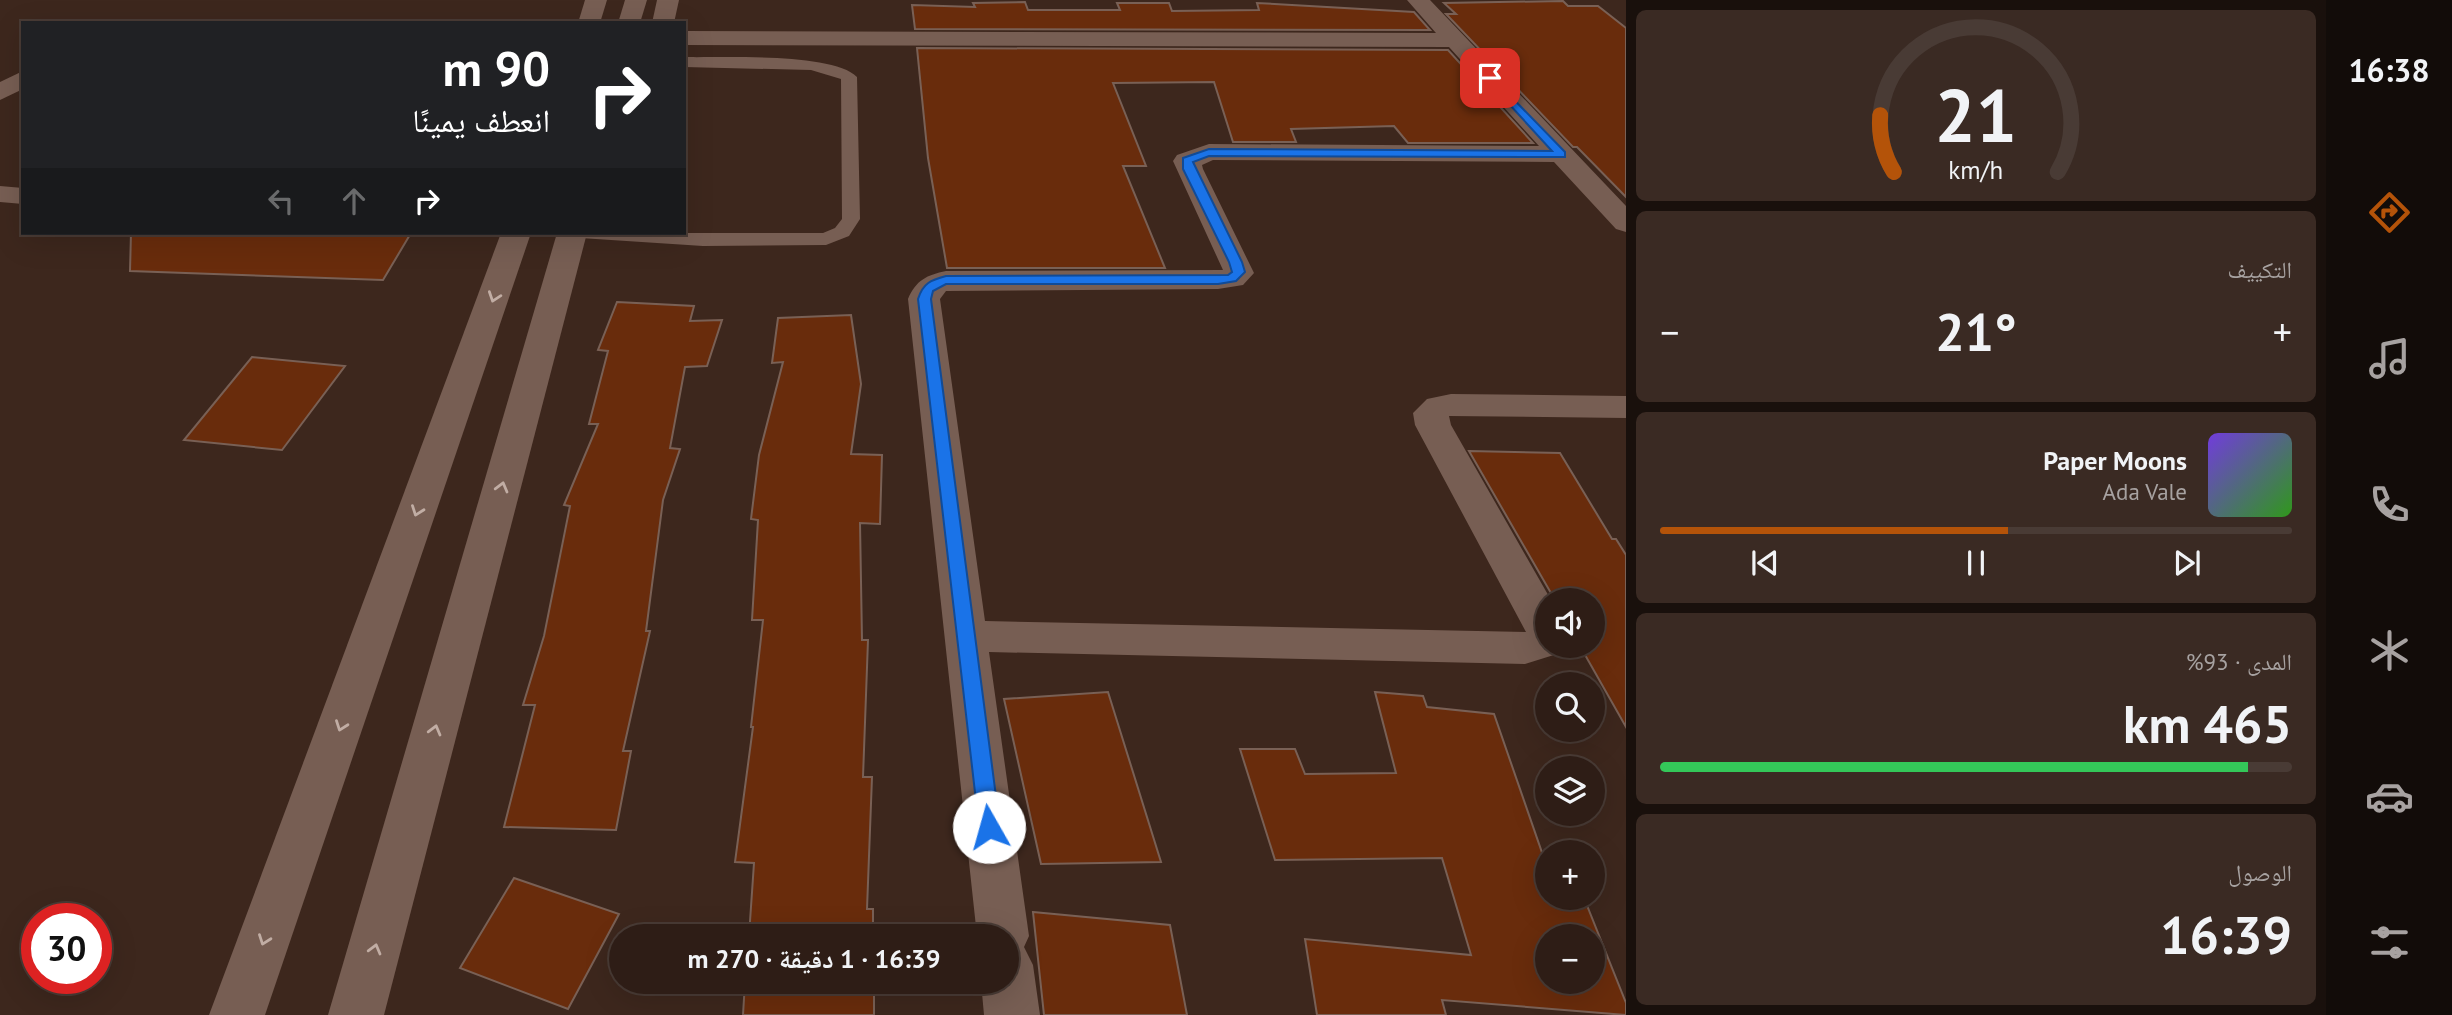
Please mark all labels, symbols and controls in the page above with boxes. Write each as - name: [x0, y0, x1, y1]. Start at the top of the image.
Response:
- text: 90 m: [443, 36, 550, 100]
- pin: [1460, 48, 1520, 108]
- icon: right: [574, 49, 665, 140]
- text: 16:38: [2348, 49, 2430, 91]
- icon: arrive: [1471, 59, 1509, 97]
- text: 21: [1935, 68, 2017, 162]
- text: انعطف يمينًا: [412, 99, 550, 141]
- text: km/h: [1949, 153, 2003, 185]
- icon: left: [262, 182, 300, 220]
- icon: ahead: [335, 182, 373, 220]
- icon: right: [408, 182, 446, 220]
- icon: directions: [2365, 188, 2414, 237]
- text: التكييف: [2227, 255, 2292, 284]
- one-way arrow: [488, 291, 502, 303]
- text: 21°: [1935, 298, 2017, 365]
- text: −: [1660, 307, 1679, 356]
- text: +: [2273, 307, 2292, 356]
- icon: music: [2365, 334, 2414, 383]
- text: Paper Moons: [2043, 444, 2187, 477]
- text: Ada Vale: [2103, 477, 2187, 506]
- icon: phone: [2365, 480, 2414, 529]
- one-way arrow: [494, 481, 508, 493]
- one-way arrow: [411, 505, 425, 517]
- icon: previous: [1746, 544, 1784, 582]
- icon: pause: [1957, 544, 1995, 582]
- icon: next: [2168, 544, 2206, 582]
- map controls: [1535, 588, 1605, 994]
- button: sound: [1535, 588, 1605, 658]
- icon: climate: [2365, 626, 2414, 675]
- text: المدى · 93%: [2186, 647, 2292, 676]
- button: search: [1535, 672, 1605, 742]
- text: 465 km: [2123, 690, 2292, 757]
- one-way arrow: [335, 719, 349, 731]
- one-way arrow: [427, 724, 441, 736]
- button: layers: [1535, 756, 1605, 826]
- icon: car: [2365, 772, 2414, 821]
- position arrow: [952, 790, 1026, 864]
- button: +: [1535, 840, 1605, 910]
- text: الوصول: [2228, 858, 2292, 887]
- text: 16:39: [2160, 901, 2292, 968]
- speed limit sign: 30: [21, 903, 112, 994]
- icon: filters: [2365, 918, 2414, 967]
- button: −: [1535, 924, 1605, 994]
- one-way arrow: [258, 933, 272, 945]
- text: 16:39 · 1 دقيقة · 270 m: [687, 942, 941, 975]
- one-way arrow: [366, 943, 381, 955]

